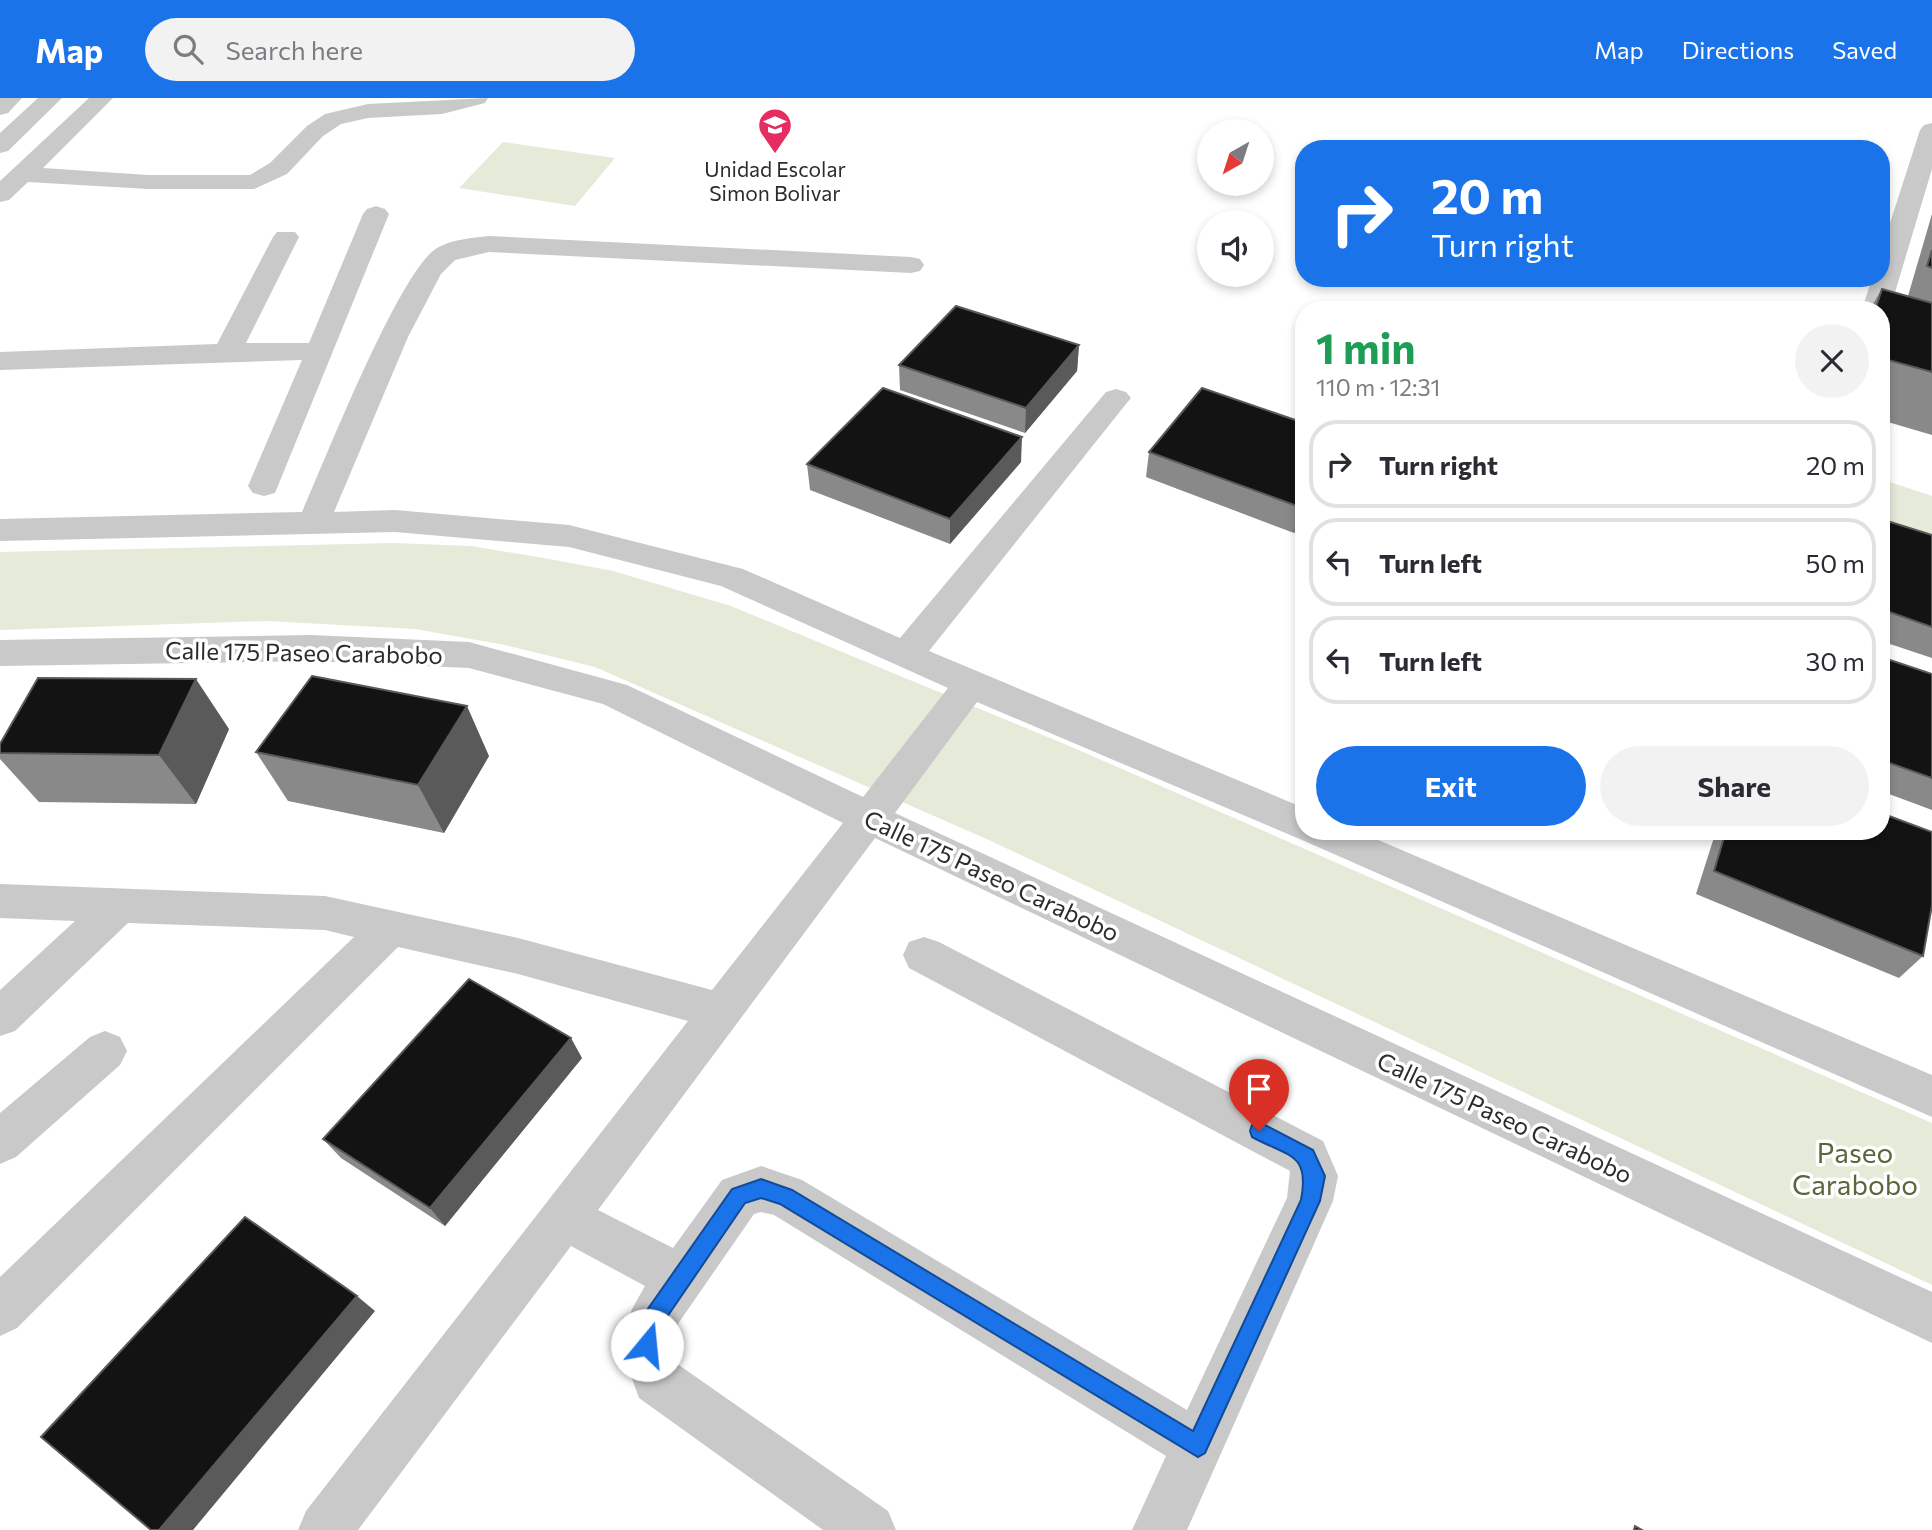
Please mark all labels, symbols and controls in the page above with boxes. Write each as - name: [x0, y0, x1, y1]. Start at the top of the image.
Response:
- search box: [145, 18, 635, 81]
- text: Map: [35, 29, 103, 70]
- icon: search: [169, 30, 207, 68]
- text: Search here: [225, 34, 363, 65]
- text: Map: [1594, 35, 1644, 64]
- text: Directions: [1682, 35, 1794, 64]
- text: Saved: [1832, 35, 1897, 64]
- school or university icon: Unidad Escolar Simon Bolivar: [756, 106, 794, 155]
- north arrow: [1197, 119, 1274, 196]
- map controls: [1197, 119, 1274, 287]
- place label: Unidad Escolar Simon Bolivar: [704, 156, 846, 205]
- text: 20 m: [1431, 164, 1543, 224]
- icon: right: [1316, 168, 1407, 259]
- button: sound: [1197, 210, 1274, 287]
- text: Turn right: [1431, 224, 1574, 264]
- text: 1 min: [1316, 321, 1416, 373]
- button: close: [1795, 324, 1869, 398]
- text: 110 m · 12:31: [1316, 373, 1440, 401]
- icon: right: [1320, 445, 1358, 483]
- text: Turn right: [1379, 449, 1498, 480]
- text: 20 m: [1806, 449, 1865, 480]
- icon: left: [1320, 543, 1358, 581]
- text: Turn left: [1379, 547, 1482, 578]
- text: 50 m: [1805, 547, 1865, 578]
- street label: Calle 175 Paseo Carabobo: [165, 635, 443, 669]
- icon: left: [1320, 641, 1358, 679]
- text: Turn left: [1379, 645, 1482, 676]
- text: 30 m: [1806, 645, 1865, 676]
- button: Exit: [1316, 746, 1586, 826]
- button: Share: [1600, 746, 1869, 826]
- street label: Calle 175 Paseo Carabobo: [860, 803, 1124, 947]
- street label: Calle 175 Paseo Carabobo: [1373, 1045, 1637, 1189]
- pin: [1229, 1059, 1289, 1131]
- icon: arrive: [1240, 1070, 1278, 1108]
- park label: Paseo Carabobo: [1792, 1135, 1918, 1201]
- position arrow: [610, 1308, 684, 1382]

